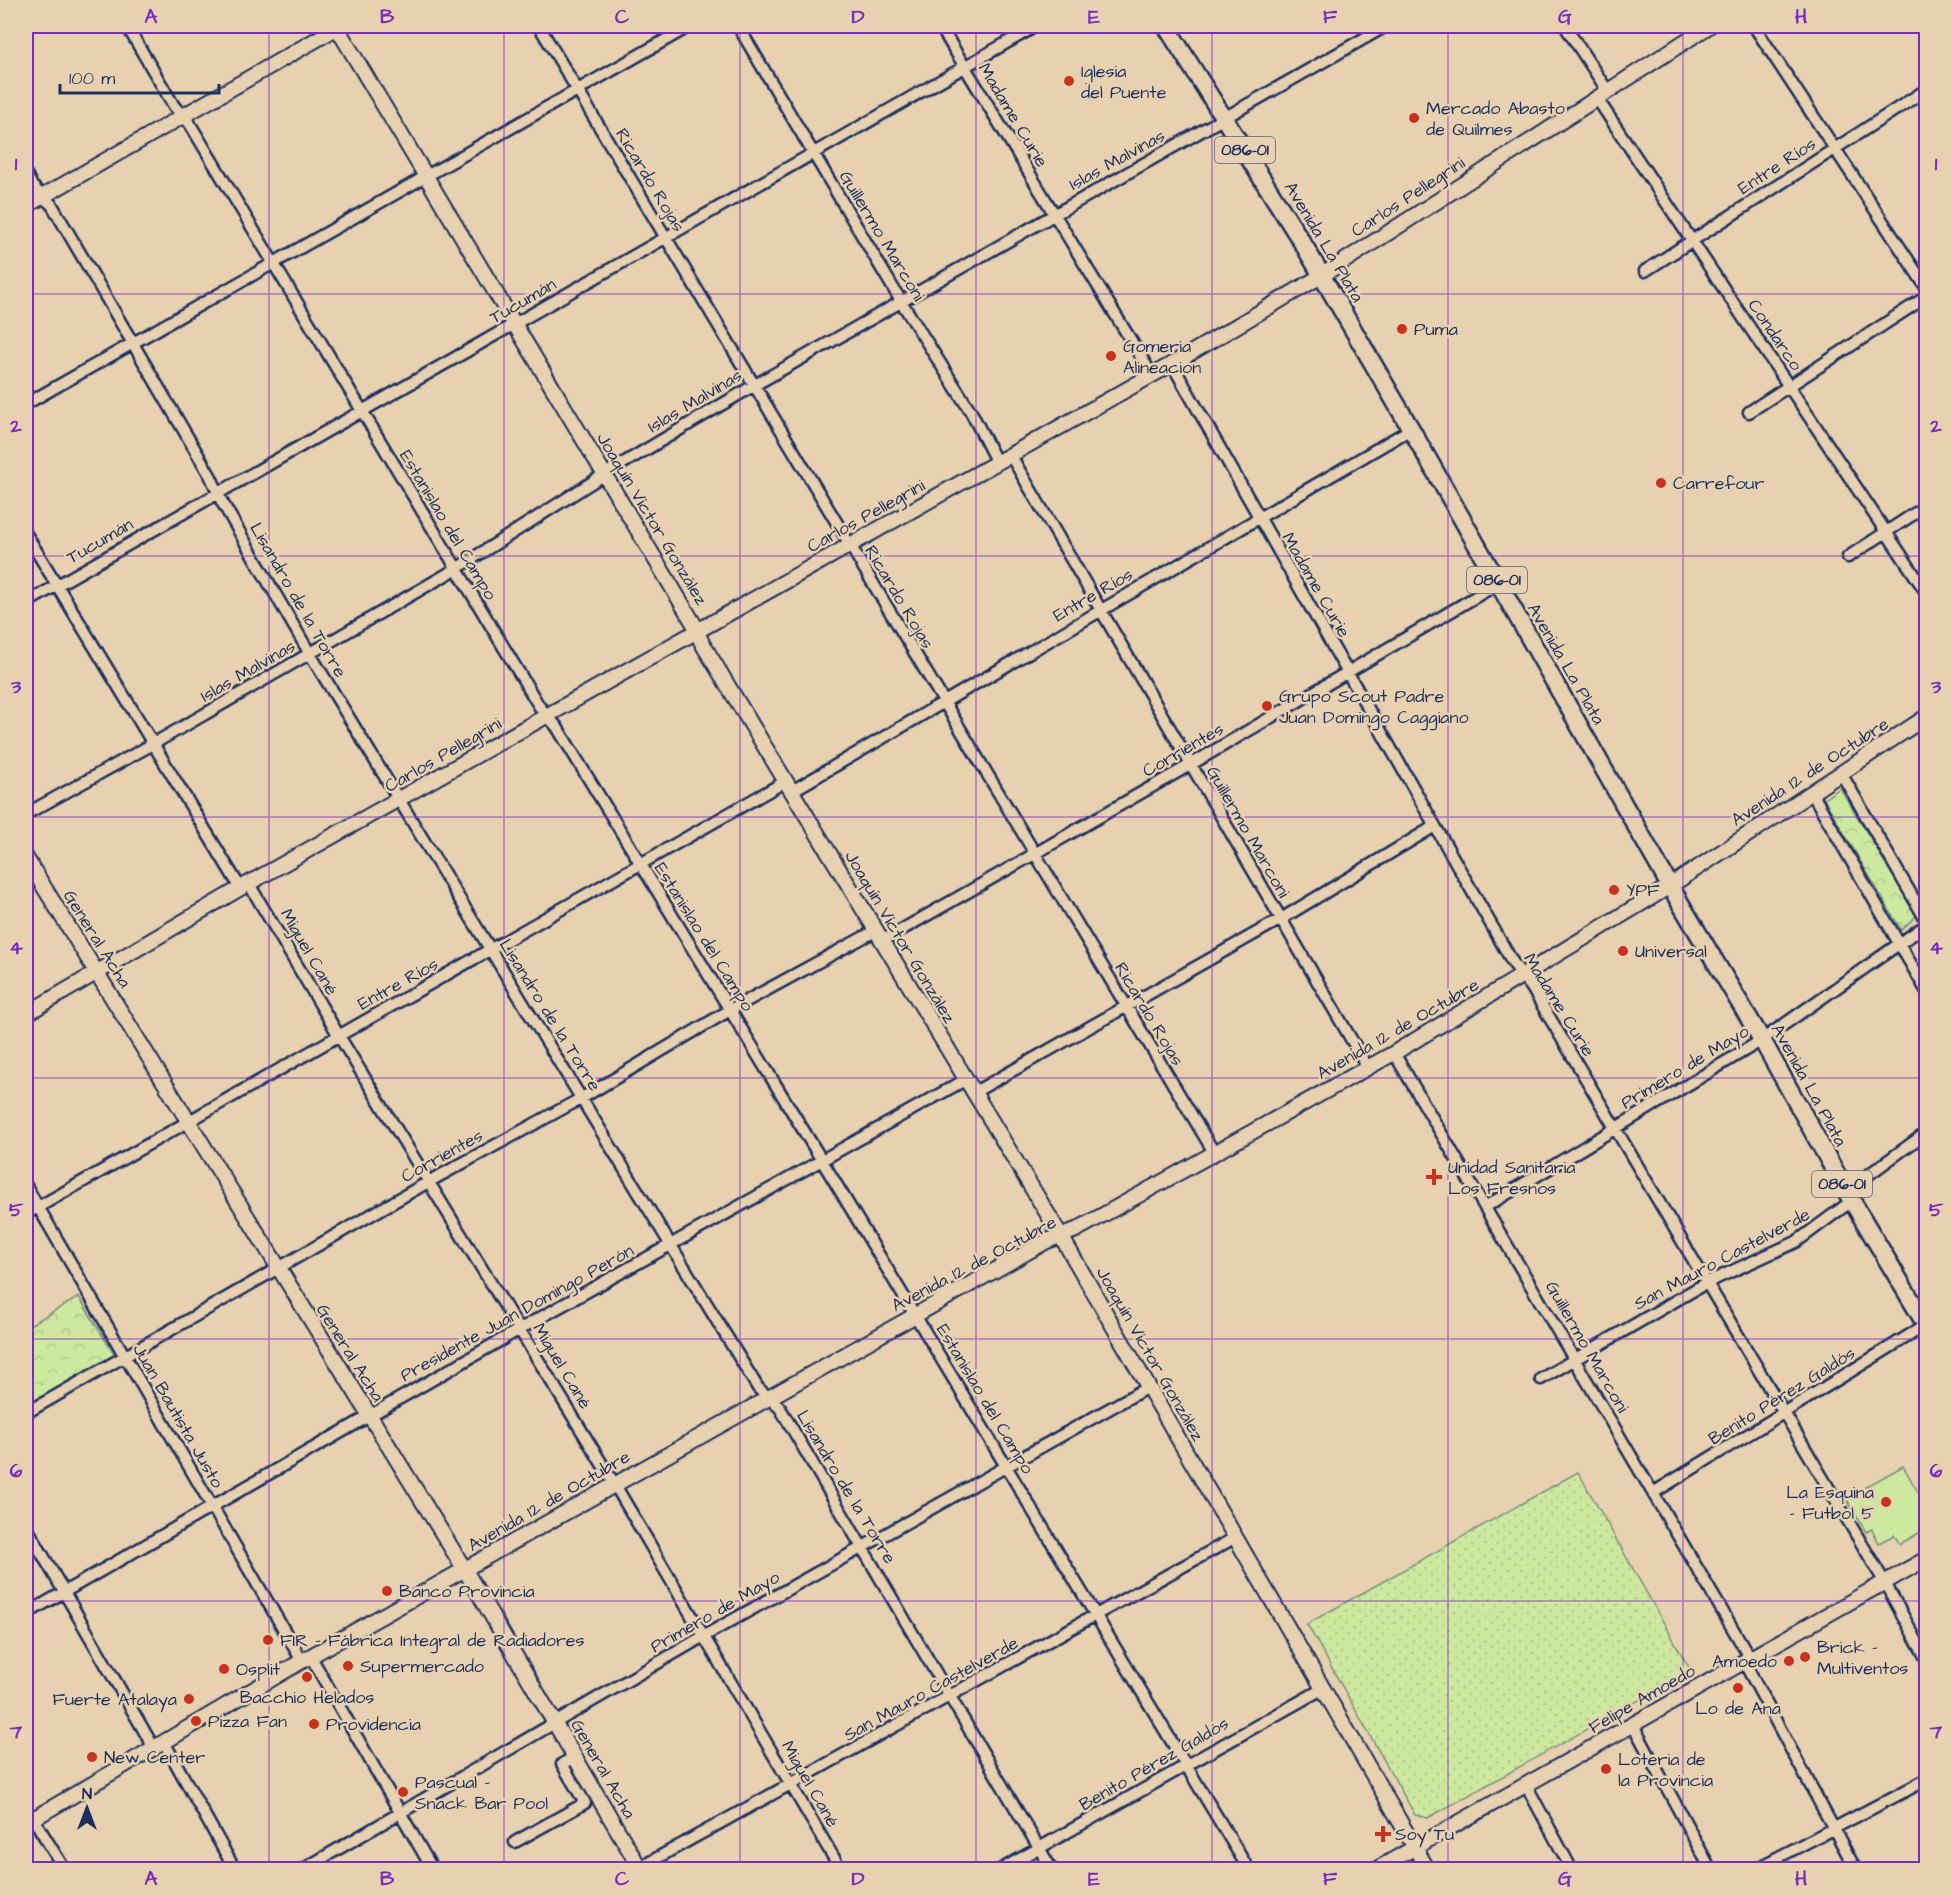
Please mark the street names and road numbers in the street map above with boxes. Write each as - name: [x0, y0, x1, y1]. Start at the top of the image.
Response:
- street label: Madame Curie: [972, 58, 1054, 172]
- street label: Ricardo Rojas: [609, 123, 691, 237]
- street label: Islas Malvinas: [1065, 123, 1169, 197]
- street label: Entre Ríos: [1733, 131, 1821, 201]
- road number: 086-01: [1215, 137, 1275, 163]
- street label: Carlos Pellegrini: [1346, 151, 1471, 244]
- street label: Guillermo Marconi: [833, 166, 931, 306]
- street label: Avenida La Plata: [1278, 177, 1370, 307]
- street label: Tucumán: [485, 272, 561, 330]
- street label: Condarco: [1742, 294, 1808, 376]
- street label: Islas Malvinas: [643, 363, 747, 439]
- street label: Joaquín Víctor González: [590, 428, 714, 610]
- street label: Estanislao del Campo: [393, 445, 503, 605]
- street label: Carlos Pellegrini: [803, 473, 930, 560]
- street label: Tucumán: [62, 512, 138, 570]
- street label: Lisandro de la Torre: [243, 518, 353, 682]
- street label: Madame Curie: [1276, 528, 1356, 642]
- street label: Ricardo Rojas: [858, 540, 940, 654]
- street label: Entre Ríos: [1048, 562, 1138, 628]
- road number: 086-01: [1467, 567, 1527, 593]
- street label: Avenida La Plata: [1521, 599, 1611, 729]
- street label: Islas Malvinas: [196, 634, 300, 708]
- street label: Carlos Pellegrini: [380, 711, 507, 800]
- street label: Avenida 12 de Octubre: [1726, 711, 1894, 832]
- street label: Corrientes: [1138, 717, 1228, 783]
- street label: Guillermo Marconi: [1200, 762, 1296, 903]
- street label: Joaquín Víctor González: [838, 846, 962, 1028]
- street label: Estanislao del Campo: [648, 858, 760, 1016]
- street label: General Acha: [57, 885, 137, 993]
- street label: Miguel Cané: [273, 904, 344, 1001]
- street label: Lisandro de la Torre: [493, 934, 607, 1096]
- street label: Madame Curie: [1517, 948, 1601, 1062]
- street label: Entre Ríos: [353, 952, 443, 1016]
- street label: Ricardo Rojas: [1108, 957, 1190, 1071]
- street label: Avenida 12 de Octubre: [1312, 972, 1484, 1086]
- street label: Primero de Mayo: [1616, 1019, 1754, 1116]
- street label: Avenida La Plata: [1765, 1019, 1853, 1151]
- street label: Corrientes: [396, 1123, 488, 1189]
- road number: 086-01: [1812, 1171, 1872, 1197]
- street label: San Mauro Castelverde: [1630, 1202, 1815, 1316]
- street label: Avenida 12 de Octubre: [887, 1210, 1061, 1318]
- street label: Presidente Juan Domingo Perón: [396, 1238, 639, 1389]
- street label: Joaquín Víctor González: [1090, 1262, 1210, 1446]
- street label: Guillermo Marconi: [1539, 1277, 1635, 1418]
- street label: General Acha: [310, 1299, 390, 1407]
- street label: Miguel Cané: [526, 1318, 598, 1415]
- street label: Estanislao del Campo: [930, 1319, 1040, 1479]
- street label: Juan Bautista Justo: [126, 1339, 230, 1493]
- street label: Benito Pérez Galdós: [1704, 1341, 1860, 1451]
- street label: Lisandro de la Torre: [790, 1405, 902, 1569]
- street label: Avenida 12 de Octubre: [463, 1444, 635, 1558]
- street label: Primero de Mayo: [646, 1565, 785, 1660]
- street label: San Mauro Castelverde: [839, 1630, 1023, 1747]
- street label: Felipe Amoedo: [1584, 1658, 1700, 1740]
- street label: Benito Pérez Galdós: [1075, 1711, 1233, 1817]
- street label: General Acha: [564, 1715, 642, 1823]
- street label: Miguel Cané: [774, 1736, 845, 1833]

